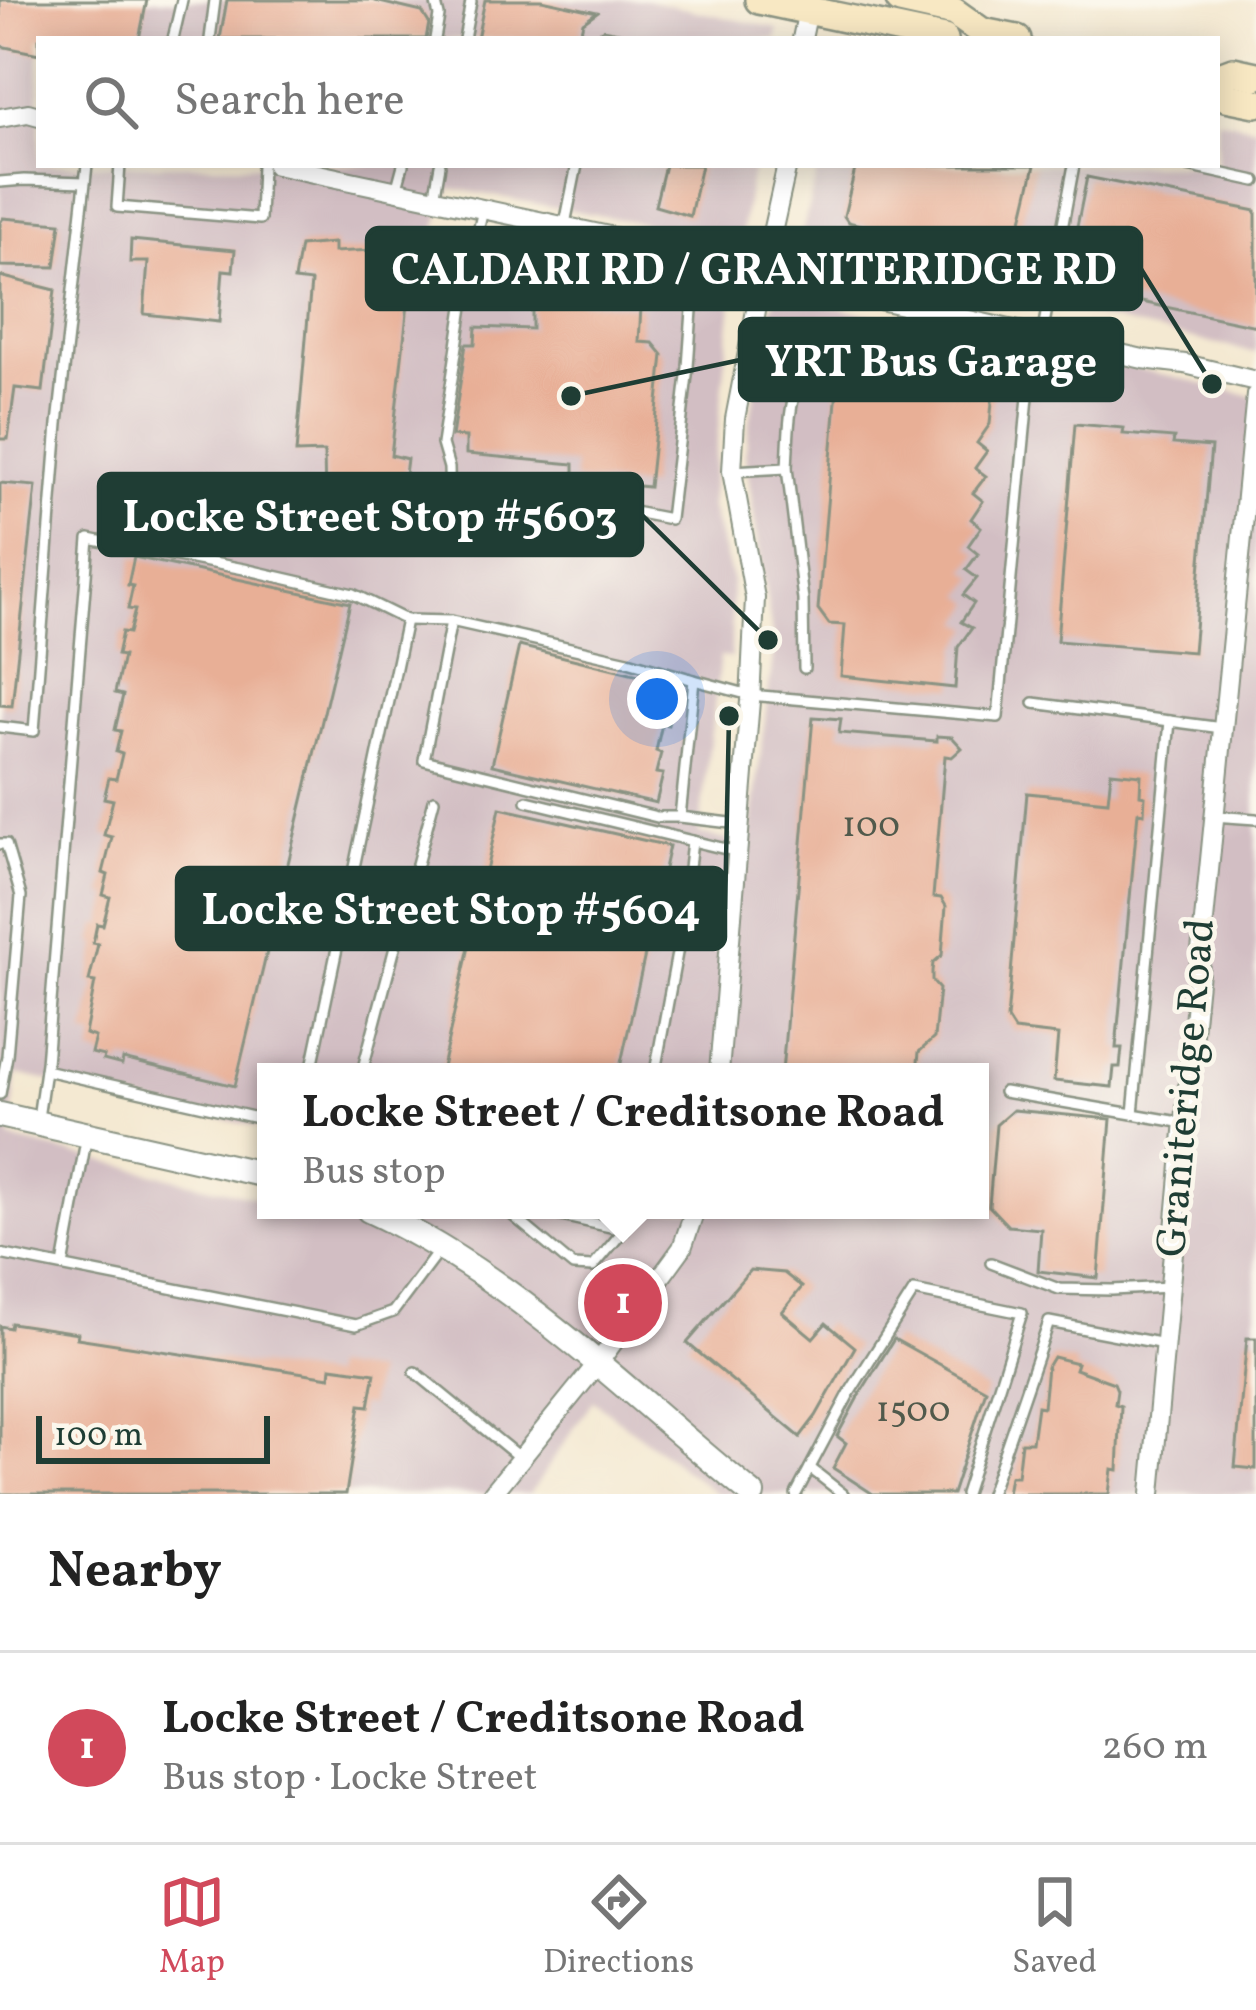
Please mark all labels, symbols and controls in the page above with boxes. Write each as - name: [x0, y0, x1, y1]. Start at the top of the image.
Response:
- search box: [36, 36, 1220, 168]
- icon: search: [78, 69, 144, 135]
- text: Search here: [174, 71, 405, 134]
- callout: CALDARI RD / GRANITERIDGE RD: [367, 228, 1141, 309]
- text: CALDARI RD / GRANITERIDGE RD: [391, 241, 1117, 304]
- callout: YRT Bus Garage: [740, 319, 1122, 400]
- text: YRT Bus Garage: [765, 333, 1097, 396]
- callout: Locke Street Stop #5603: [99, 474, 642, 555]
- text: Locke Street Stop #5603: [122, 488, 618, 551]
- your location: [627, 669, 687, 729]
- house number: 100: [842, 802, 900, 852]
- callout: Locke Street Stop #5604: [177, 868, 725, 949]
- text: Locke Street Stop #5604: [201, 881, 701, 944]
- street label: Graniteridge Road: [1144, 916, 1232, 1260]
- popup: [257, 1063, 989, 1219]
- text: Locke Street / Creditsone Road: [302, 1083, 944, 1146]
- text: Bus stop: [302, 1146, 446, 1200]
- pin: 1: [584, 1258, 662, 1348]
- house number: 1500: [876, 1387, 950, 1437]
- scale bar: [36, 1410, 270, 1463]
- text: 100 m: [54, 1414, 143, 1460]
- text: Nearby: [48, 1537, 222, 1608]
- text: Locke Street / Creditsone Road: [162, 1689, 805, 1752]
- text: 1: [79, 1721, 95, 1775]
- text: 260 m: [1102, 1721, 1208, 1775]
- text: Bus stop · Locke Street: [162, 1752, 537, 1806]
- tab: Map: [159, 1869, 225, 1987]
- tab: Directions: [543, 1869, 694, 1987]
- tab: Saved: [1012, 1869, 1097, 1987]

